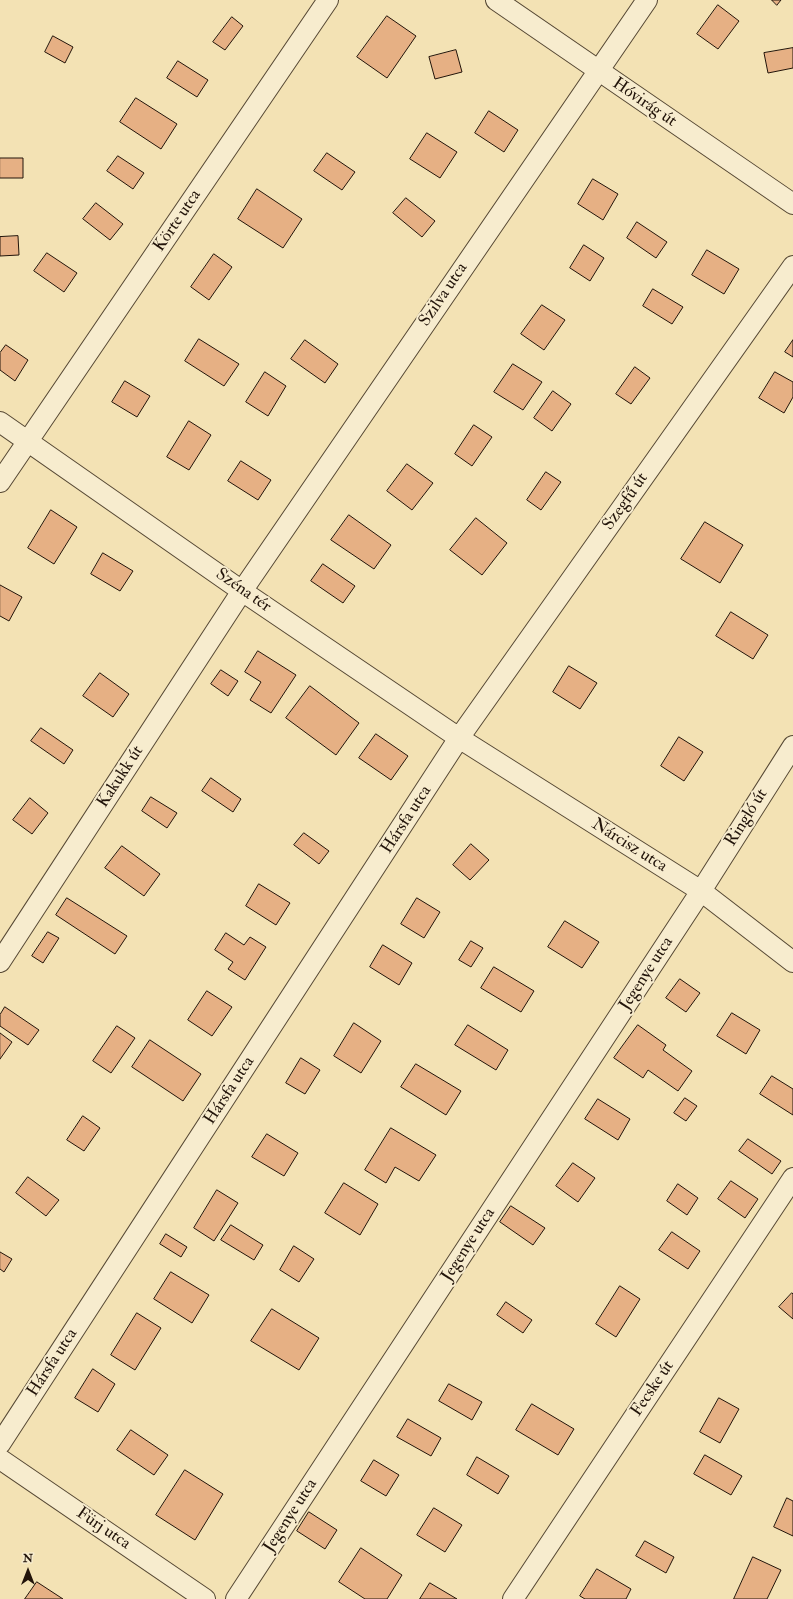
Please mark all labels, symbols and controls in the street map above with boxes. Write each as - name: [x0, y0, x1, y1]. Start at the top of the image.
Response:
- street label: Hóvirág út: [608, 74, 680, 132]
- street label: Körte utca: [150, 186, 206, 256]
- street label: Szilva utca: [415, 259, 473, 331]
- street label: Szegfű út: [599, 469, 653, 535]
- street label: Széna tér: [211, 565, 275, 617]
- street label: Kakukk út: [93, 742, 149, 812]
- street label: Hársfa utca: [377, 782, 437, 858]
- street label: Ringló út: [721, 785, 773, 851]
- street label: Nárcisz utca: [587, 815, 671, 877]
- street label: Jegenye utca: [616, 933, 678, 1015]
- street label: Hársfa utca: [200, 1053, 260, 1129]
- street label: Jegenye utca: [438, 1204, 500, 1286]
- street label: Hársfa utca: [23, 1325, 83, 1401]
- street label: Fecske út: [627, 1357, 679, 1421]
- street label: Jegenye utca: [260, 1475, 322, 1557]
- street label: Fürj utca: [72, 1503, 134, 1555]
- north arrow: [8, 1551, 48, 1591]
- text: N: [23, 1552, 33, 1565]

